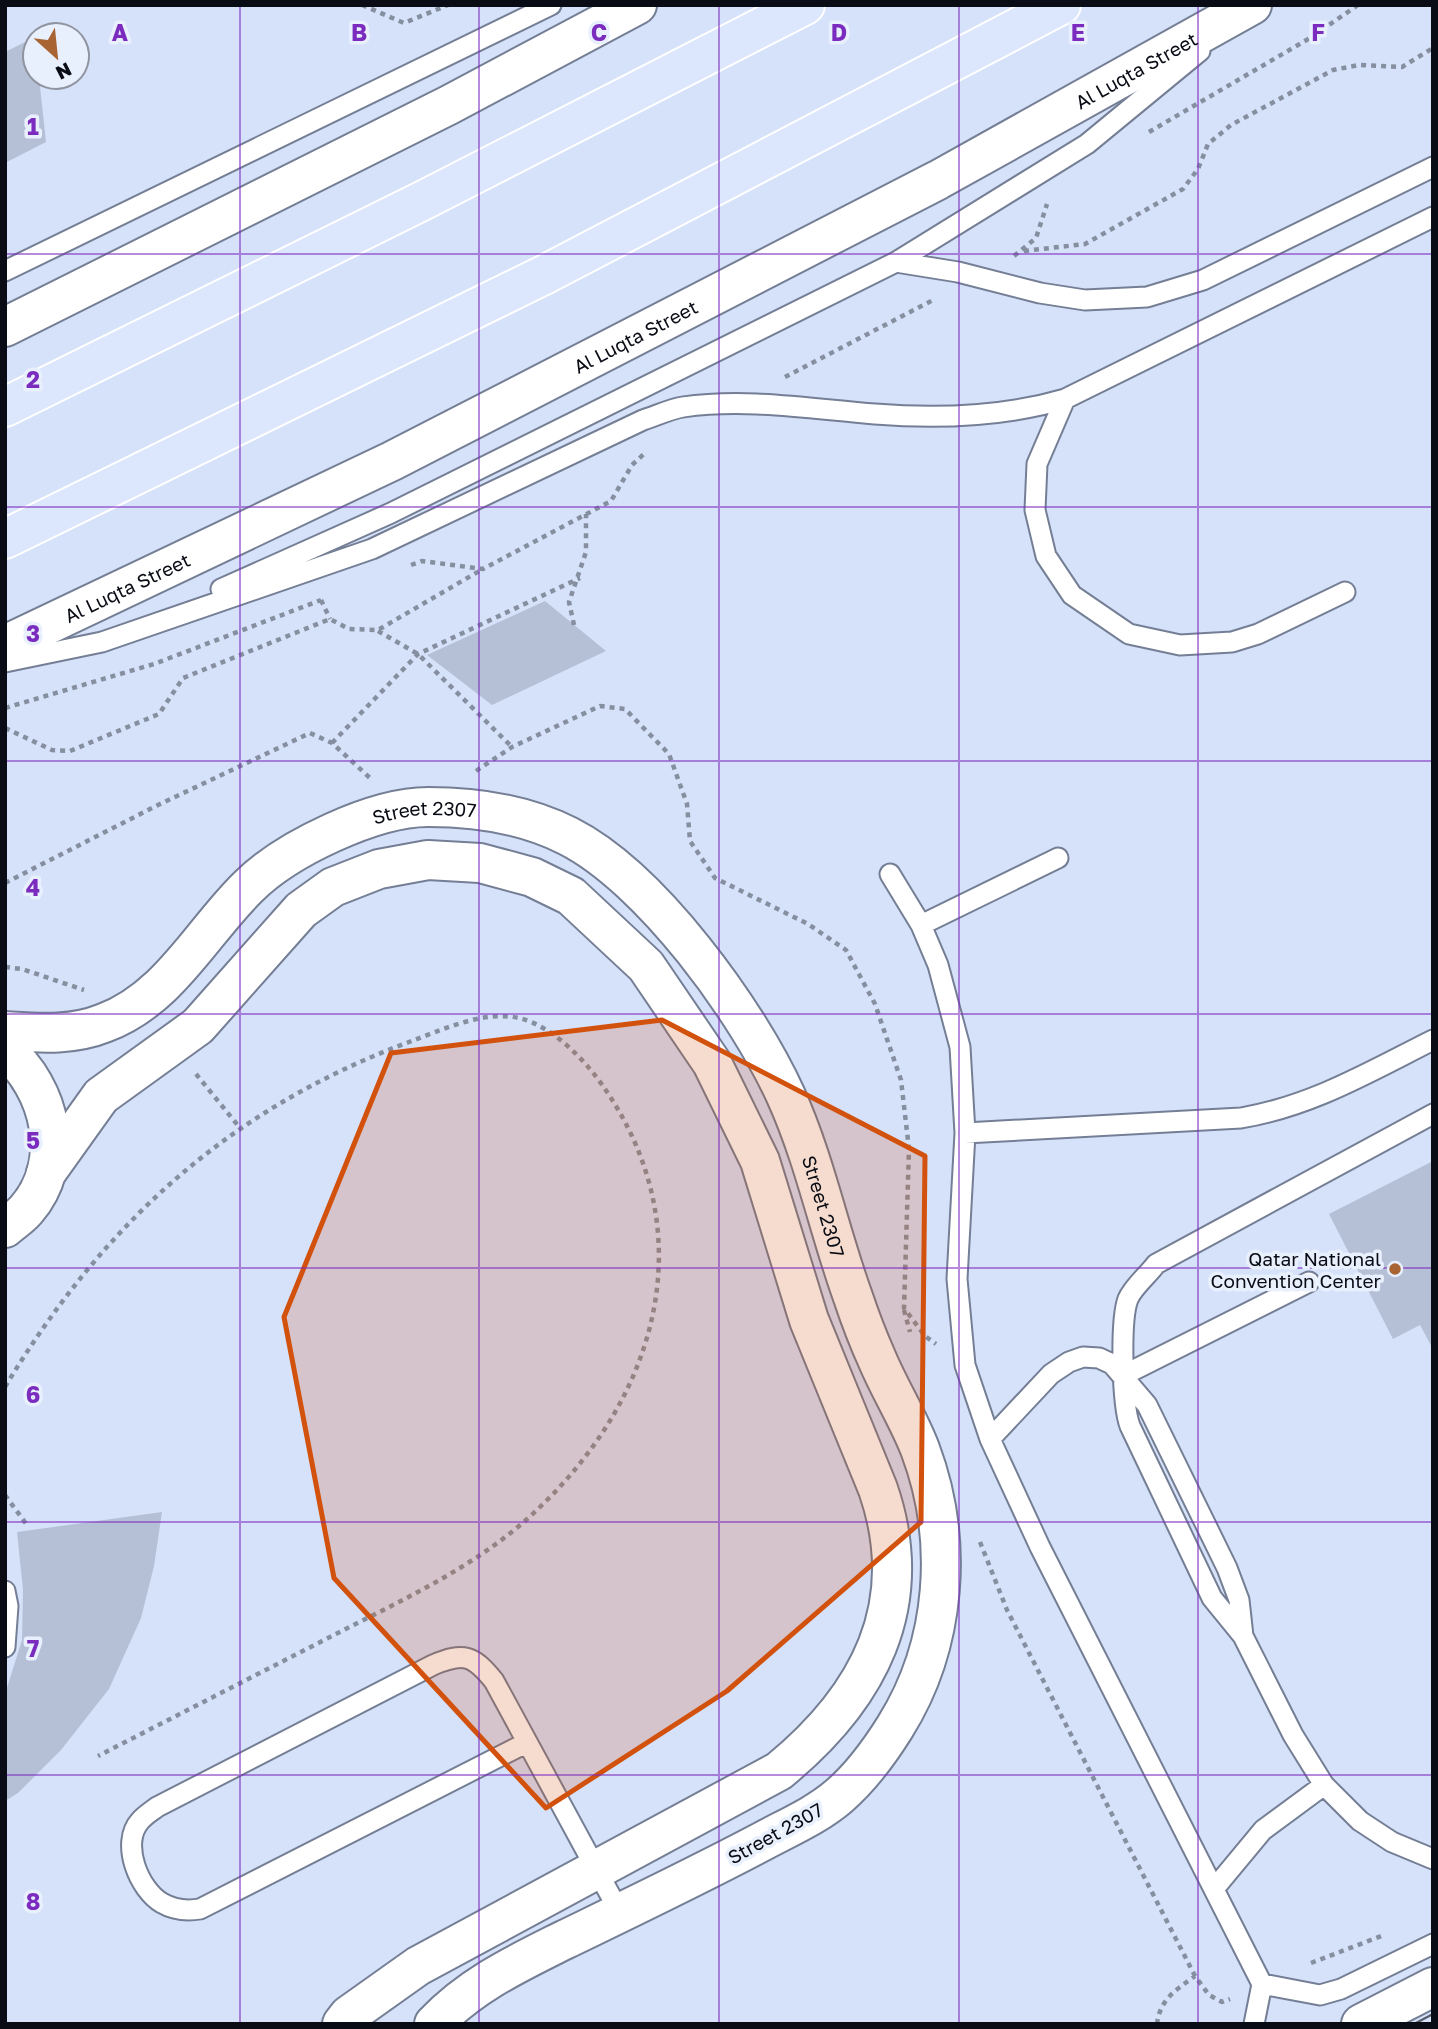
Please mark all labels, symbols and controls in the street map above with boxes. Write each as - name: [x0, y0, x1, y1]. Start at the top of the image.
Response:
- text: A: [112, 18, 129, 46]
- text: B: [351, 18, 367, 46]
- text: C: [591, 18, 607, 46]
- text: D: [831, 18, 847, 46]
- text: E: [1071, 18, 1085, 46]
- text: F: [1311, 18, 1325, 46]
- north arrow: [21, 21, 91, 91]
- street label: Al Luqta Street: [1071, 27, 1201, 113]
- text: N: [52, 58, 76, 85]
- text: 1: [27, 112, 39, 140]
- street label: Al Luqta Street: [569, 294, 701, 377]
- text: 2: [26, 365, 40, 393]
- street label: Al Luqta Street: [60, 547, 193, 627]
- text: 3: [26, 619, 40, 647]
- street label: Street 2307: [369, 795, 478, 828]
- text: 4: [26, 873, 40, 901]
- text: 5: [26, 1126, 40, 1154]
- street label: Street 2307: [798, 1152, 850, 1260]
- place label: Qatar National Convention Center: [1211, 1247, 1382, 1292]
- marker: Qatar National Convention Center: [1387, 1261, 1403, 1277]
- text: 6: [26, 1380, 40, 1408]
- text: 7: [27, 1634, 39, 1662]
- street label: Street 2307: [724, 1797, 826, 1869]
- text: 8: [26, 1887, 40, 1915]

